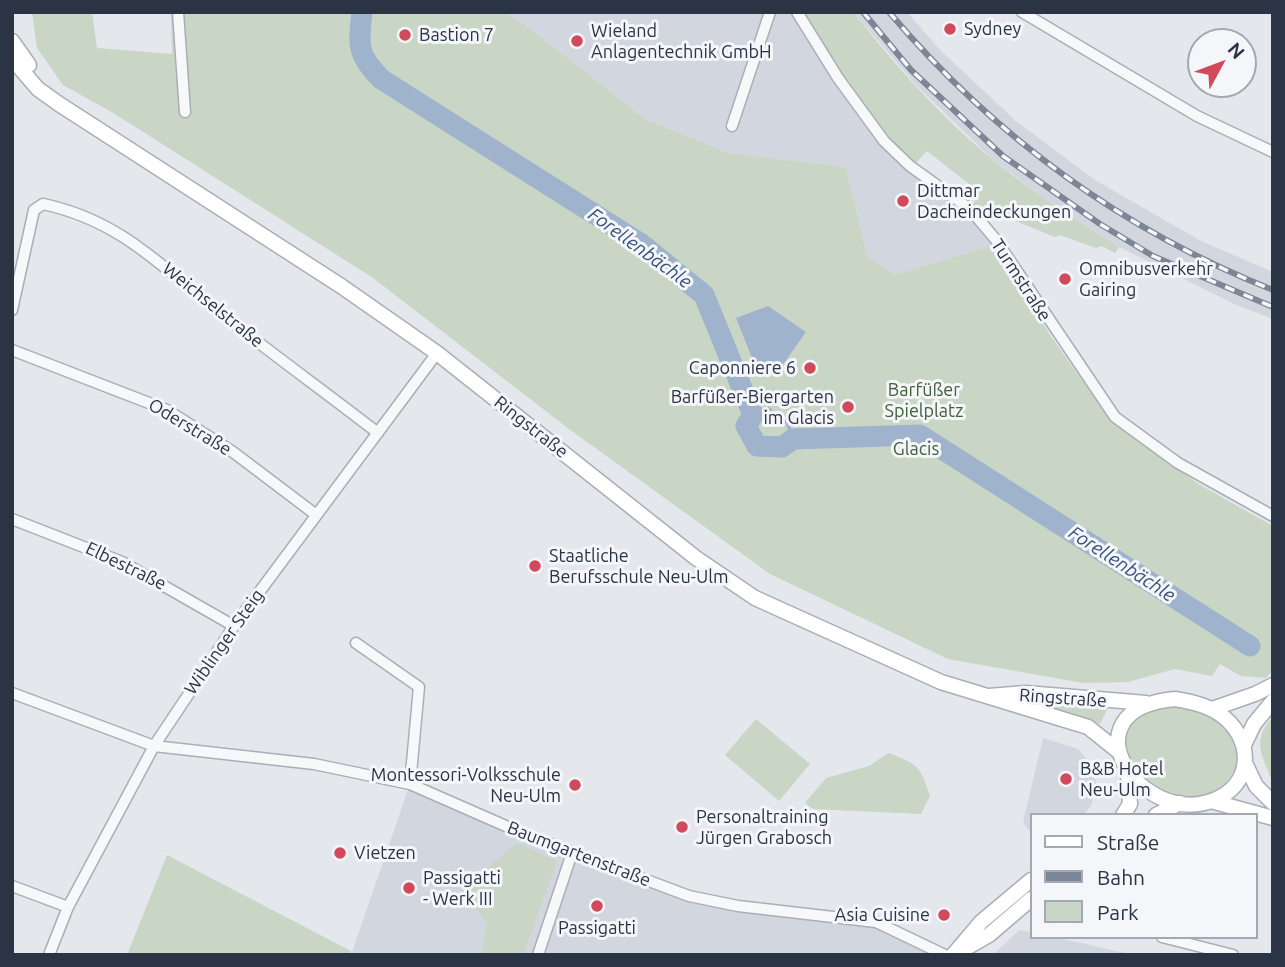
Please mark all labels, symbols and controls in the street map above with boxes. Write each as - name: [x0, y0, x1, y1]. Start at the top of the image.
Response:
- place label: Sydney: [964, 18, 1021, 40]
- place label: Wieland Anlagentechnik GmbH: [591, 20, 772, 62]
- marker: Sydney: [942, 21, 958, 37]
- place label: Bastion 7: [419, 24, 494, 46]
- marker: Bastion 7: [397, 27, 413, 43]
- north arrow: [1187, 28, 1257, 98]
- marker: Wieland Anlagentechnik GmbH: [569, 33, 585, 49]
- text: N: [1223, 38, 1249, 63]
- place label: Dittmar Dacheindeckungen: [917, 180, 1071, 222]
- marker: Dittmar Dacheindeckungen: [895, 193, 911, 209]
- water label: Forellenbächle: [584, 203, 696, 293]
- street label: Turmstraße: [986, 235, 1056, 325]
- street label: Weichselstraße: [158, 258, 268, 352]
- place label: Omnibusverkehr Gairing: [1079, 258, 1213, 300]
- marker: Omnibusverkehr Gairing: [1057, 271, 1073, 287]
- place label: Caponniere 6: [689, 357, 796, 379]
- marker: Caponniere 6: [802, 360, 818, 376]
- park label: Barfüßer Spielplatz: [885, 379, 963, 422]
- place label: Barfüßer-Biergarten im Glacis: [671, 386, 834, 428]
- street label: Ringstraße: [490, 391, 572, 463]
- street label: Oderstraße: [145, 394, 235, 460]
- marker: Barfüßer-Biergarten im Glacis: [840, 399, 856, 415]
- park label: Glacis: [893, 438, 939, 460]
- water label: Forellenbächle: [1065, 521, 1179, 607]
- street label: Elbestraße: [82, 537, 170, 595]
- place label: Staatliche Berufsschule Neu-Ulm: [549, 545, 728, 588]
- marker: Staatliche Berufsschule Neu-Ulm: [527, 558, 543, 574]
- street label: Wiblinger Steig: [180, 585, 268, 699]
- street label: Ringstraße: [1018, 684, 1108, 712]
- place label: B&B Hotel Neu-Ulm: [1080, 758, 1164, 800]
- place label: Montessori-Volksschule Neu-Ulm: [371, 764, 561, 806]
- marker: B&B Hotel Neu-Ulm: [1058, 771, 1074, 787]
- marker: Montessori-Volksschule Neu-Ulm: [567, 777, 583, 793]
- place label: Personaltraining Jürgen Grabosch: [696, 806, 832, 848]
- legend: [1030, 813, 1257, 939]
- street label: Baumgartenstraße: [504, 817, 654, 891]
- marker: Personaltraining Jürgen Grabosch: [674, 819, 690, 835]
- text: Straße: [1097, 830, 1159, 854]
- place label: Vietzen: [354, 842, 416, 864]
- marker: Vietzen: [332, 845, 348, 861]
- text: Bahn: [1097, 865, 1145, 889]
- place label: Passigatti - Werk III: [423, 867, 501, 910]
- marker: Passigatti - Werk III: [401, 880, 417, 896]
- marker: Passigatti: [589, 898, 605, 914]
- text: Park: [1097, 900, 1139, 924]
- place label: Asia Cuisine: [835, 904, 930, 926]
- marker: Asia Cuisine: [936, 907, 952, 923]
- place label: Passigatti: [558, 917, 636, 939]

